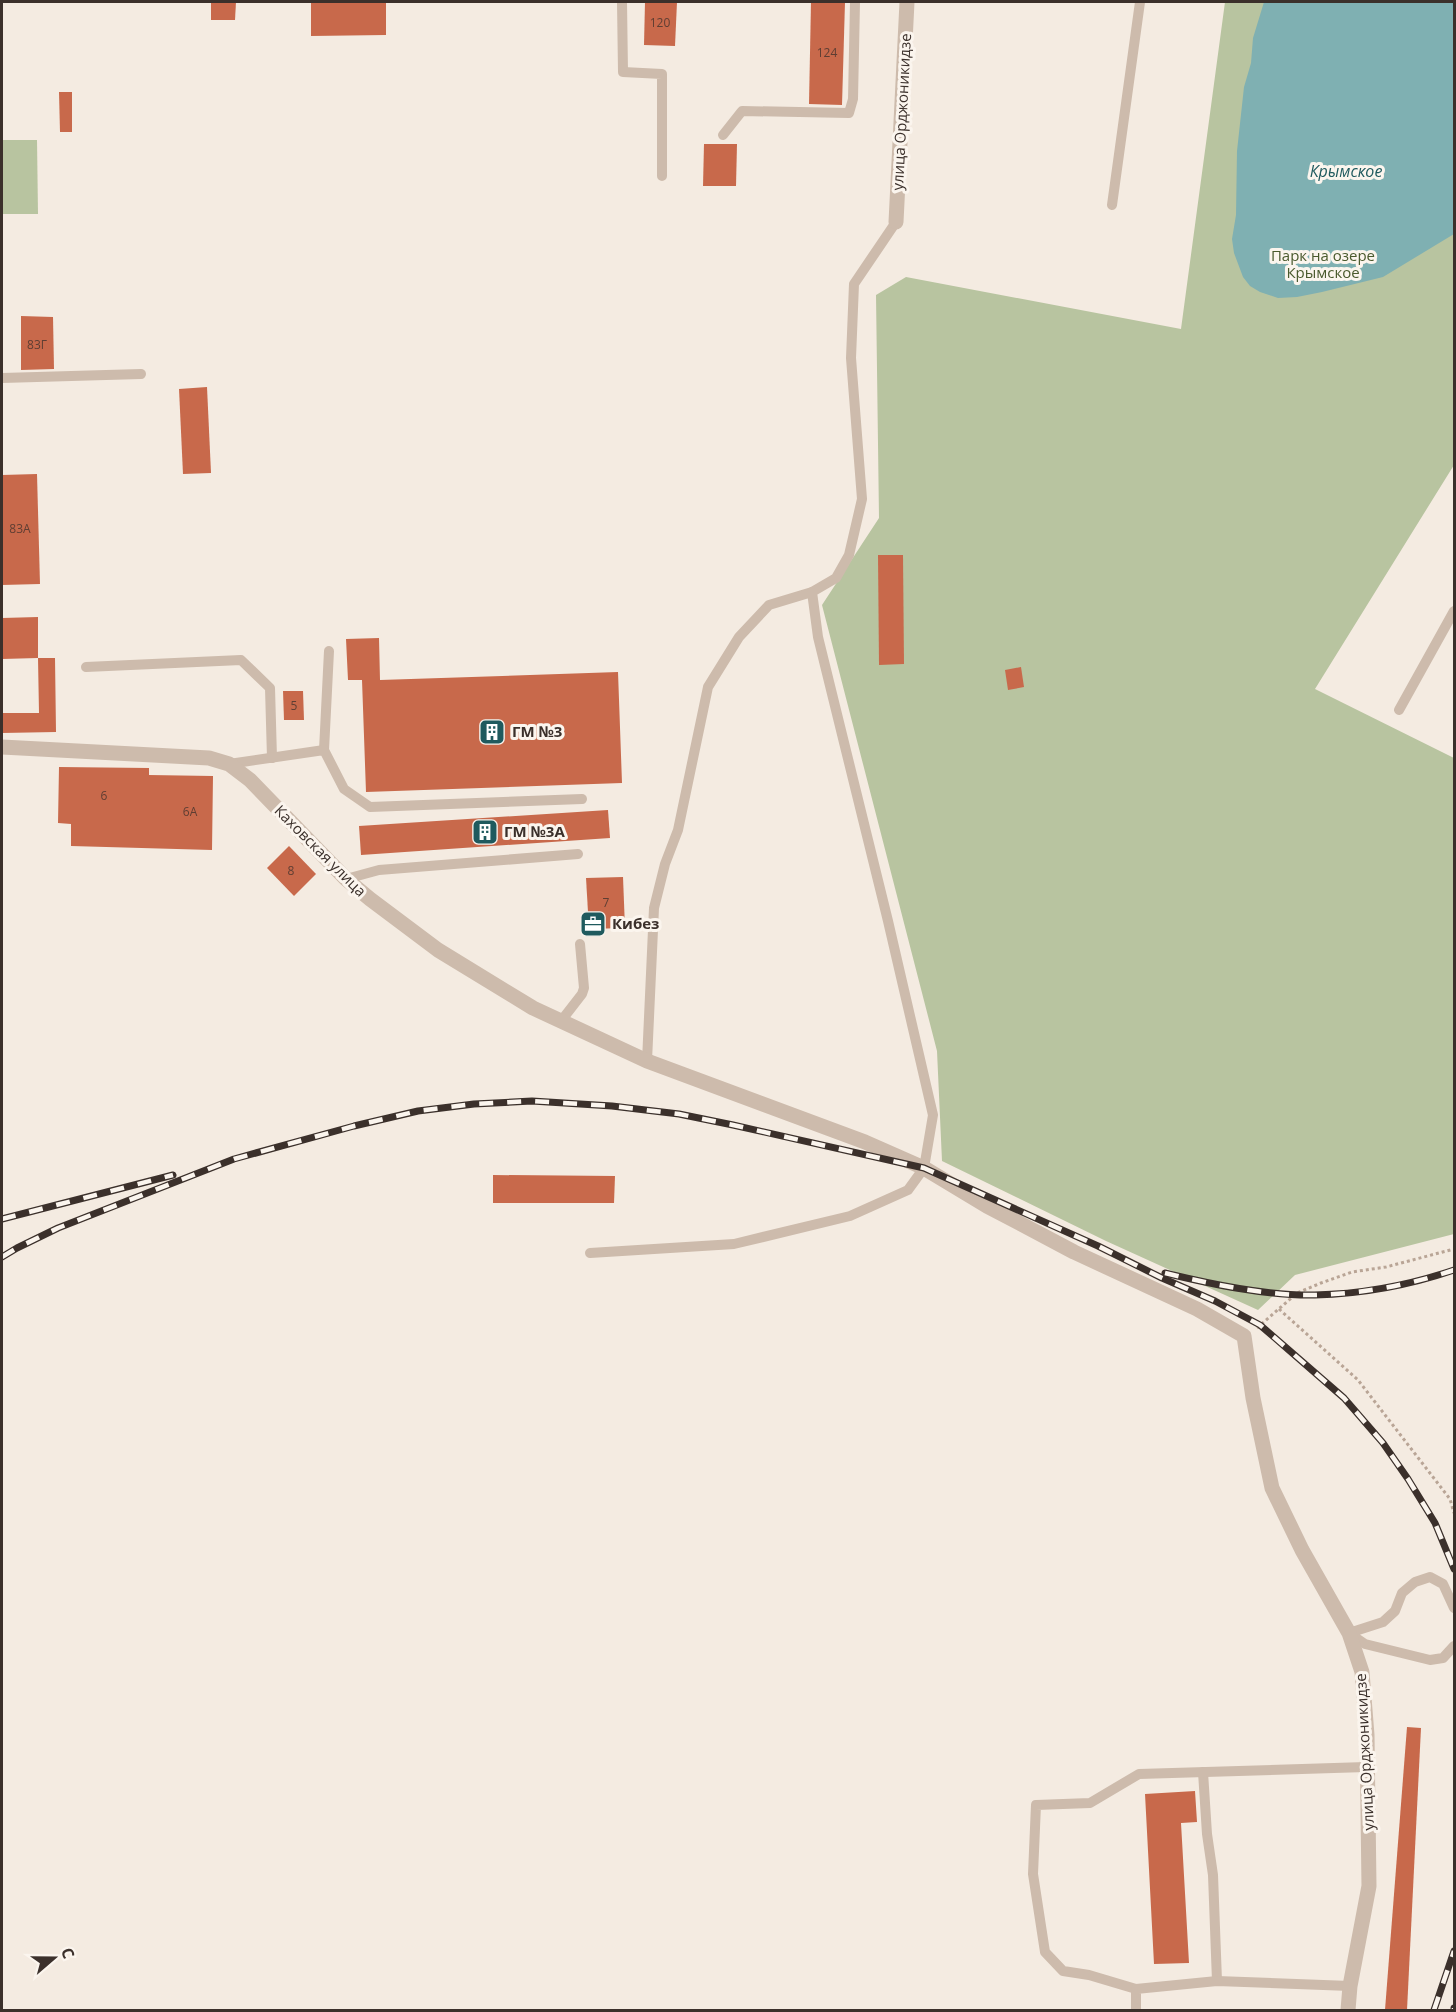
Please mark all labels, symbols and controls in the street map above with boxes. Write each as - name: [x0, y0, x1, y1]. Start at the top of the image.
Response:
- house number: 120: [650, 14, 670, 31]
- street label: улица Орджоникидзе: [887, 33, 915, 191]
- house number: 124: [817, 44, 837, 61]
- water label: Крымское: [1310, 160, 1382, 182]
- park label: Парк на озере Крымское: [1271, 245, 1375, 282]
- house number: 83Г: [27, 336, 47, 353]
- house number: 83А: [9, 520, 31, 537]
- house number: 5: [291, 697, 298, 714]
- building icon: ГМ №3: [477, 717, 507, 747]
- place label: ГМ №3: [512, 721, 562, 741]
- house number: 6: [101, 787, 108, 804]
- street label: Каховская улица: [271, 800, 371, 900]
- house number: 6А: [183, 803, 198, 820]
- building icon: ГМ №3А: [470, 817, 500, 847]
- place label: ГМ №3А: [504, 821, 565, 841]
- house number: 8: [288, 862, 295, 879]
- house number: 7: [603, 894, 610, 911]
- office icon: Кибез: [578, 909, 608, 939]
- place label: Кибез: [612, 913, 659, 933]
- street label: улица Орджоникидзе: [1350, 1673, 1378, 1831]
- north arrow: [24, 1928, 84, 1988]
- text: С: [56, 1944, 80, 1961]

